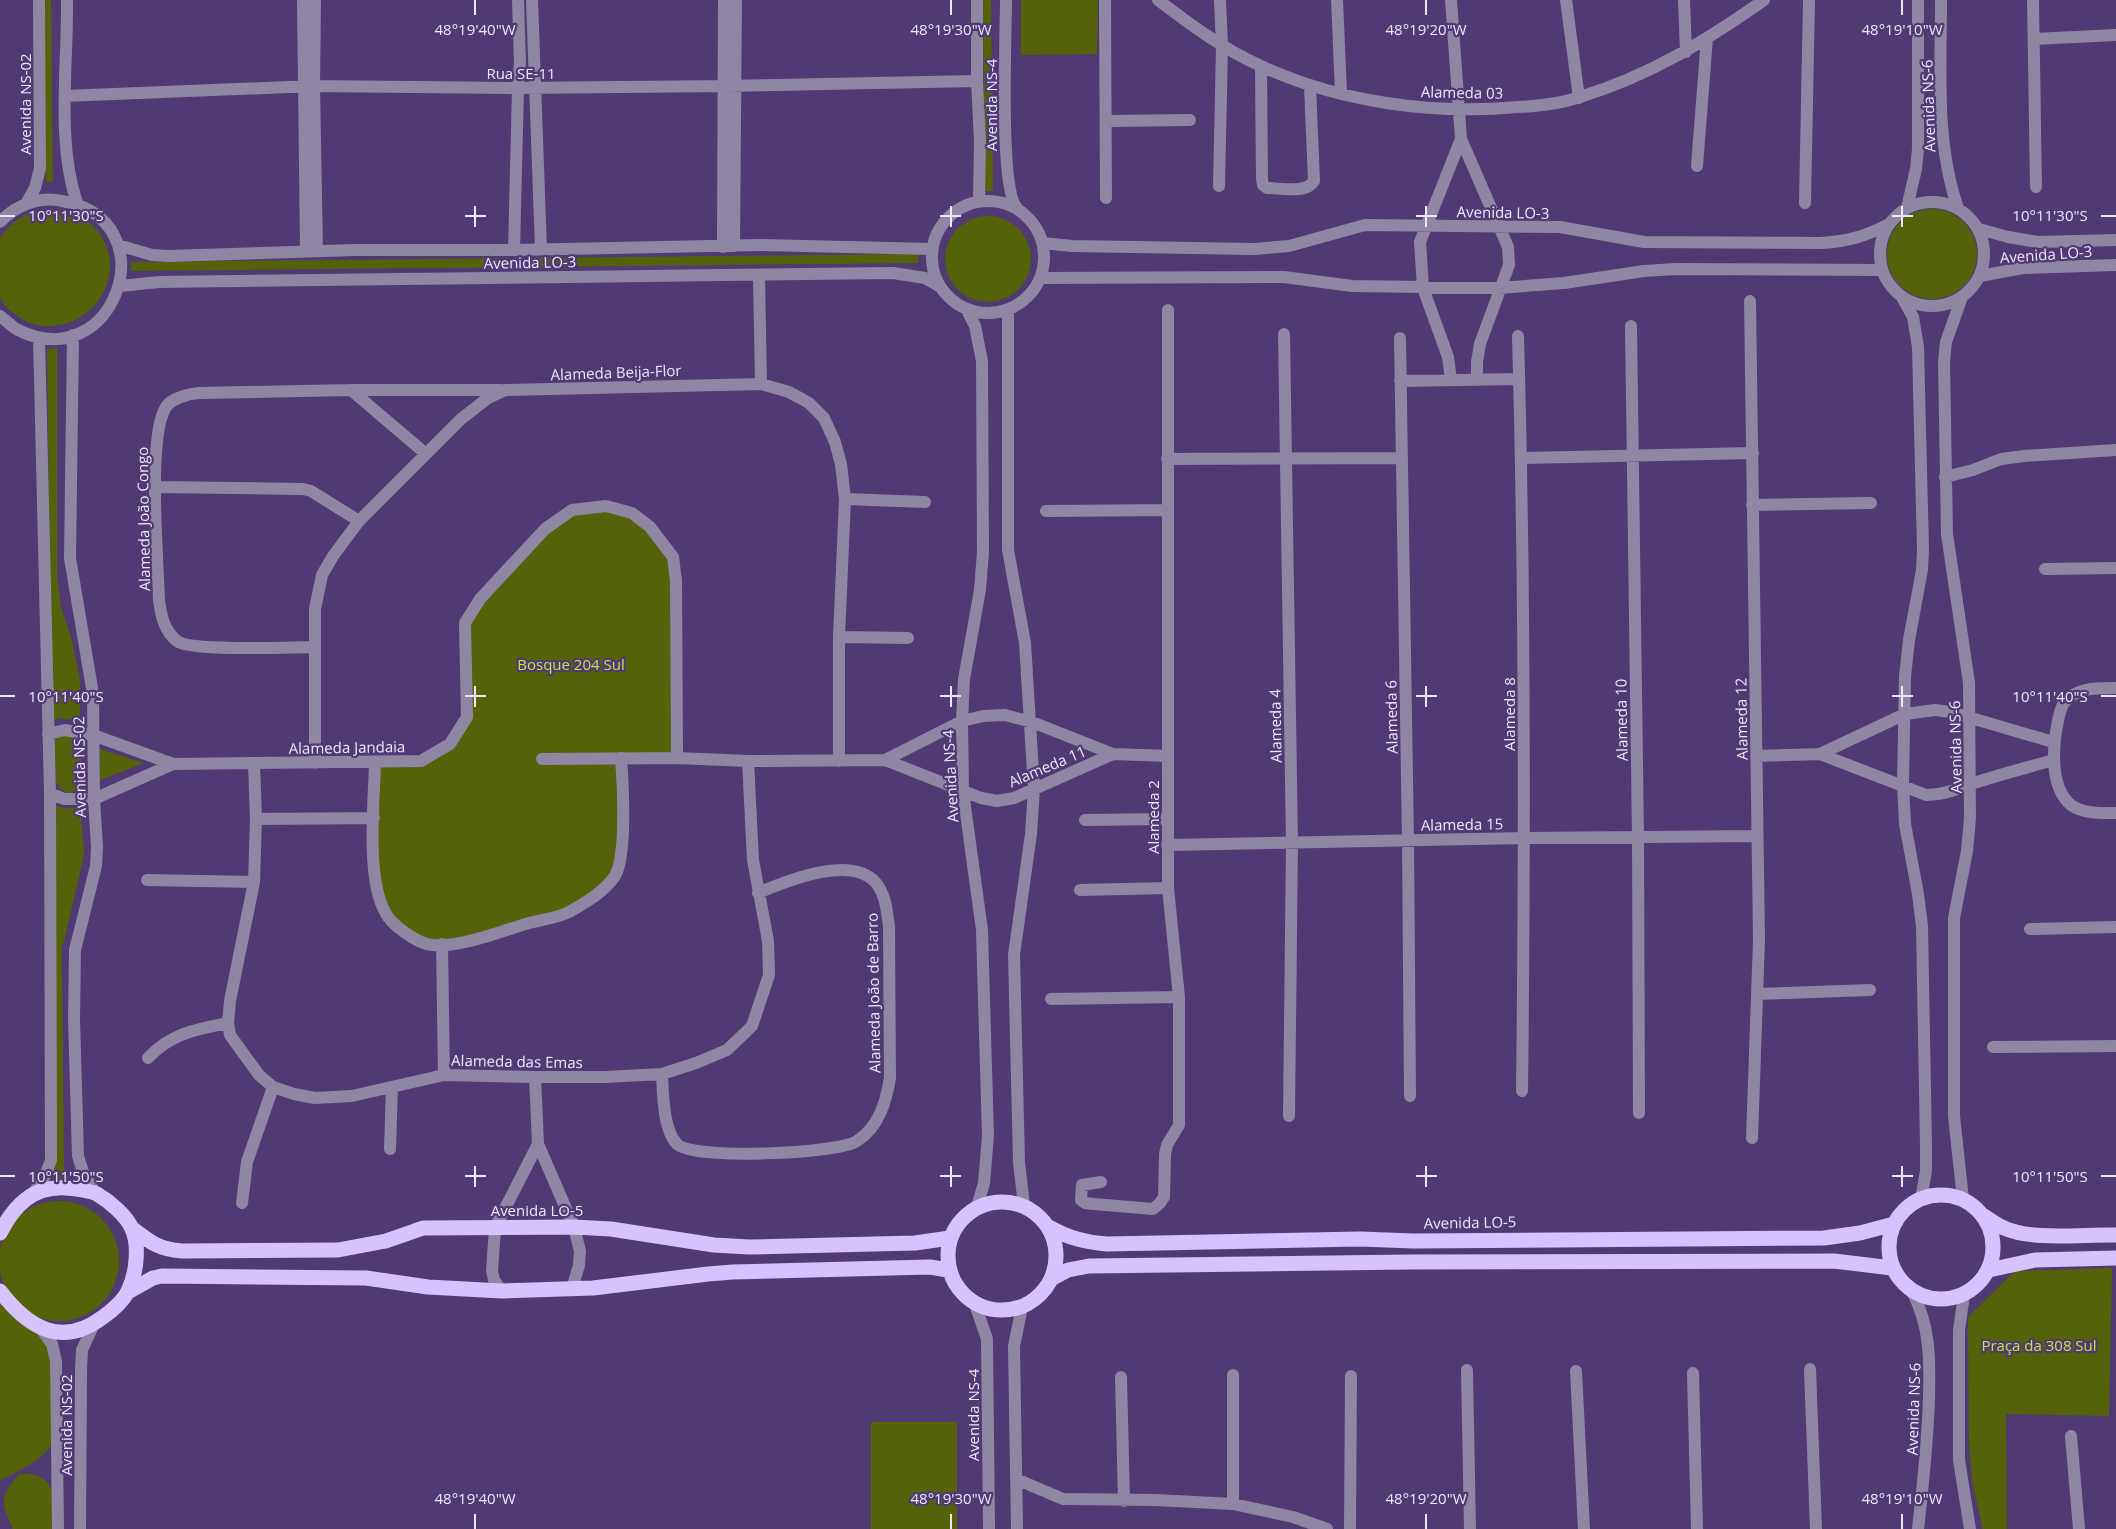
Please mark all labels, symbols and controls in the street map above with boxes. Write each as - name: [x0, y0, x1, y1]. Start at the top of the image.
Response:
- text: 48°19'40"W: [435, 19, 516, 39]
- text: 48°19'30"W: [911, 19, 992, 39]
- text: 48°19'20"W: [1386, 19, 1467, 39]
- text: 48°19'10"W: [1862, 19, 1943, 39]
- street label: Avenida NS-02: [15, 53, 35, 155]
- street label: Avenida NS-4: [981, 58, 1001, 151]
- street label: Avenida NS-6: [1916, 59, 1940, 153]
- street label: Rua SE-11: [486, 63, 556, 83]
- street label: Alameda 03: [1421, 81, 1503, 103]
- street label: Avenida LO-3: [1456, 201, 1550, 223]
- text: 10°11'30"S: [28, 205, 104, 225]
- text: 10°11'30"S: [2012, 205, 2088, 225]
- street label: Avenida LO-3: [1999, 241, 2093, 267]
- street label: Avenida LO-3: [483, 251, 577, 273]
- street label: Alameda Beija-Flor: [550, 360, 682, 384]
- street label: Alameda João Congo: [132, 447, 154, 591]
- park label: Bosque 204 Sul: [517, 654, 625, 674]
- street label: Alameda 8: [1499, 677, 1519, 751]
- street label: Alameda 12: [1730, 678, 1752, 760]
- street label: Alameda 10: [1610, 679, 1632, 761]
- street label: Alameda 6: [1380, 680, 1402, 754]
- text: 10°11'40"S: [28, 686, 104, 706]
- text: 10°11'40"S: [2012, 686, 2088, 706]
- street label: Alameda 4: [1264, 688, 1286, 763]
- street label: Avenida NS-6: [1944, 700, 1966, 794]
- street label: Avenida NS-02: [68, 716, 90, 818]
- street label: Avenida NS-4: [938, 729, 962, 823]
- street label: Alameda Jandaia: [289, 736, 405, 758]
- street label: Alameda 11: [1005, 741, 1089, 791]
- street label: Alameda 2: [1143, 780, 1163, 854]
- street label: Alameda 15: [1421, 813, 1503, 835]
- street label: Alameda João de Barro: [862, 913, 884, 1073]
- street label: Alameda das Emas: [451, 1050, 583, 1072]
- text: 10°11'50"S: [28, 1166, 104, 1186]
- text: 10°11'50"S: [2012, 1166, 2088, 1186]
- street label: Avenida LO-5: [491, 1200, 583, 1220]
- street label: Avenida LO-5: [1423, 1211, 1517, 1233]
- park label: Praça da 308 Sul: [1981, 1335, 2097, 1355]
- street label: Avenida NS-6: [1901, 1362, 1925, 1456]
- street label: Avenida NS-4: [963, 1368, 983, 1461]
- street label: Avenida NS-02: [56, 1374, 76, 1476]
- text: 48°19'40"W: [435, 1488, 516, 1508]
- text: 48°19'30"W: [911, 1488, 992, 1508]
- text: 48°19'20"W: [1386, 1488, 1467, 1508]
- text: 48°19'10"W: [1862, 1488, 1943, 1508]

